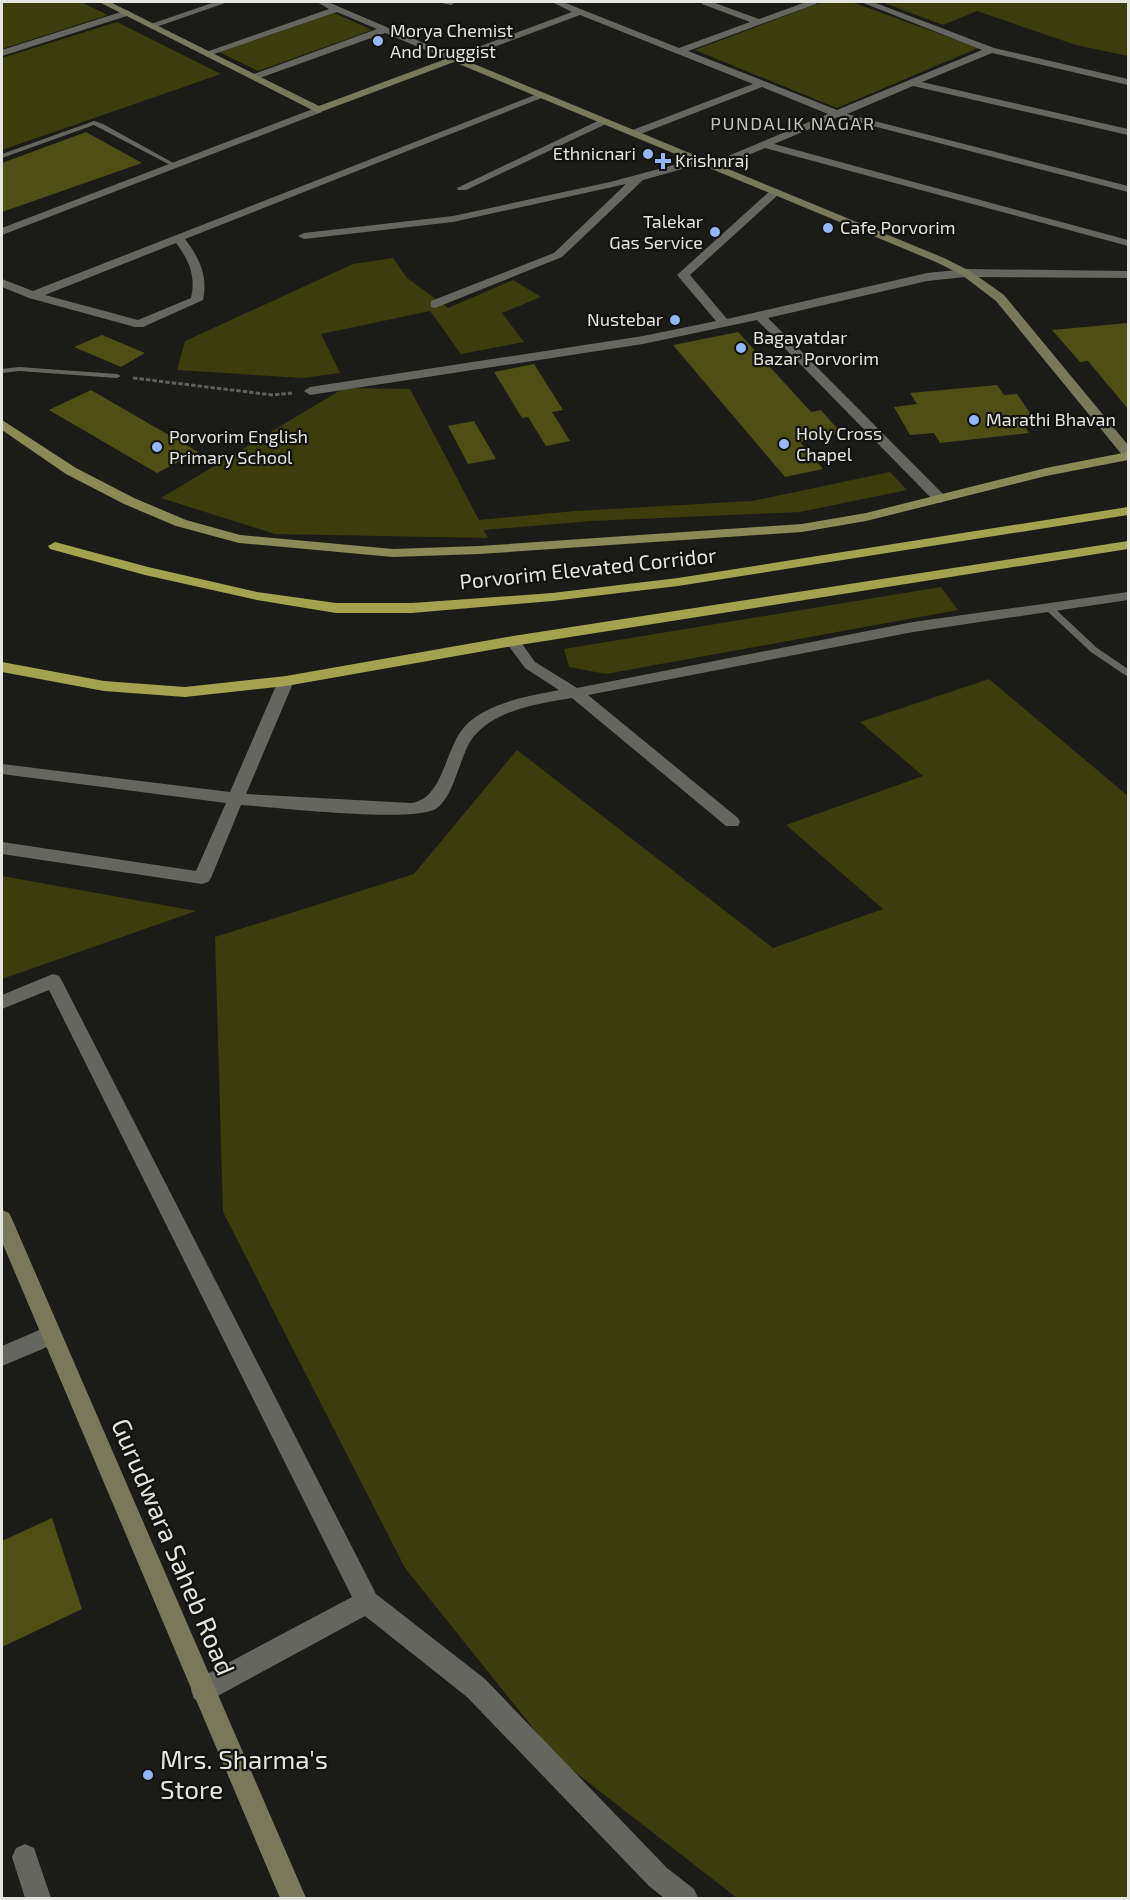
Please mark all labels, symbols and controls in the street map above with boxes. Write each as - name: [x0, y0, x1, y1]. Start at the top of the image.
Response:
- place label: Morya Chemist And Druggist: [390, 19, 513, 62]
- marker: Morya Chemist And Druggist: [371, 34, 385, 48]
- district label: PUNDALIK NAGAR: [710, 112, 876, 134]
- place label: Ethnicnari: [553, 142, 636, 164]
- marker: Ethnicnari: [641, 147, 655, 161]
- place label: Krishnraj: [675, 149, 749, 171]
- marker: Krishnraj: [656, 154, 670, 168]
- place label: Talekar Gas Service: [609, 210, 703, 253]
- place label: Cafe Porvorim: [840, 216, 956, 238]
- marker: Cafe Porvorim: [821, 221, 835, 235]
- marker: Talekar Gas Service: [708, 225, 722, 239]
- place label: Nustebar: [587, 308, 663, 330]
- marker: Nustebar: [668, 313, 682, 327]
- place label: Bagayatdar Bazar Porvorim: [753, 326, 879, 369]
- marker: Bagayatdar Bazar Porvorim: [734, 341, 748, 355]
- place label: Marathi Bhavan: [986, 408, 1116, 430]
- marker: Marathi Bhavan: [967, 413, 981, 427]
- place label: Holy Cross Chapel: [796, 422, 882, 465]
- place label: Porvorim English Primary School: [169, 425, 308, 468]
- marker: Holy Cross Chapel: [777, 437, 791, 451]
- marker: Porvorim English Primary School: [150, 440, 164, 454]
- street label: Porvorim Elevated Corridor: [458, 542, 718, 593]
- street label: Gurudwara Saheb Road: [106, 1413, 243, 1679]
- place label: Mrs. Sharma's Store: [160, 1743, 328, 1804]
- marker: Mrs. Sharma's Store: [141, 1768, 155, 1782]

